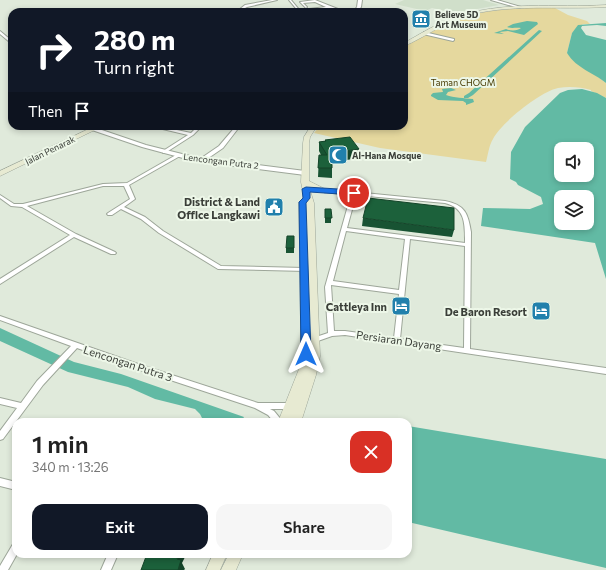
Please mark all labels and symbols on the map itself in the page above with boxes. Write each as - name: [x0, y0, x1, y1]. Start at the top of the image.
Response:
- museum icon: Believe 5D Art Museum: [410, 8, 432, 30]
- place label: Believe 5D Art Museum: [435, 9, 487, 30]
- park label: Taman CHOGM: [431, 77, 496, 88]
- street label: Jalan Penarak: [23, 133, 77, 167]
- mosque icon: Al-Hana Mosque: [327, 144, 349, 166]
- place label: Al-Hana Mosque: [352, 150, 421, 161]
- street label: Lencongan Putra 2: [183, 151, 259, 171]
- pin: [337, 176, 371, 210]
- place label: District & Land Office Langkawi: [177, 195, 260, 221]
- public building icon: District & Land Office Langkawi: [263, 196, 285, 218]
- hotel icon: Cattleya Inn: [390, 295, 412, 317]
- place label: Cattleya Inn: [326, 300, 387, 313]
- hotel icon: De Baron Resort: [530, 300, 552, 322]
- place label: De Baron Resort: [445, 305, 527, 318]
- street label: Persiaran Dayang: [355, 328, 443, 352]
- position arrow: [285, 333, 327, 375]
- street label: Lencongan Putra 3: [82, 342, 174, 384]

